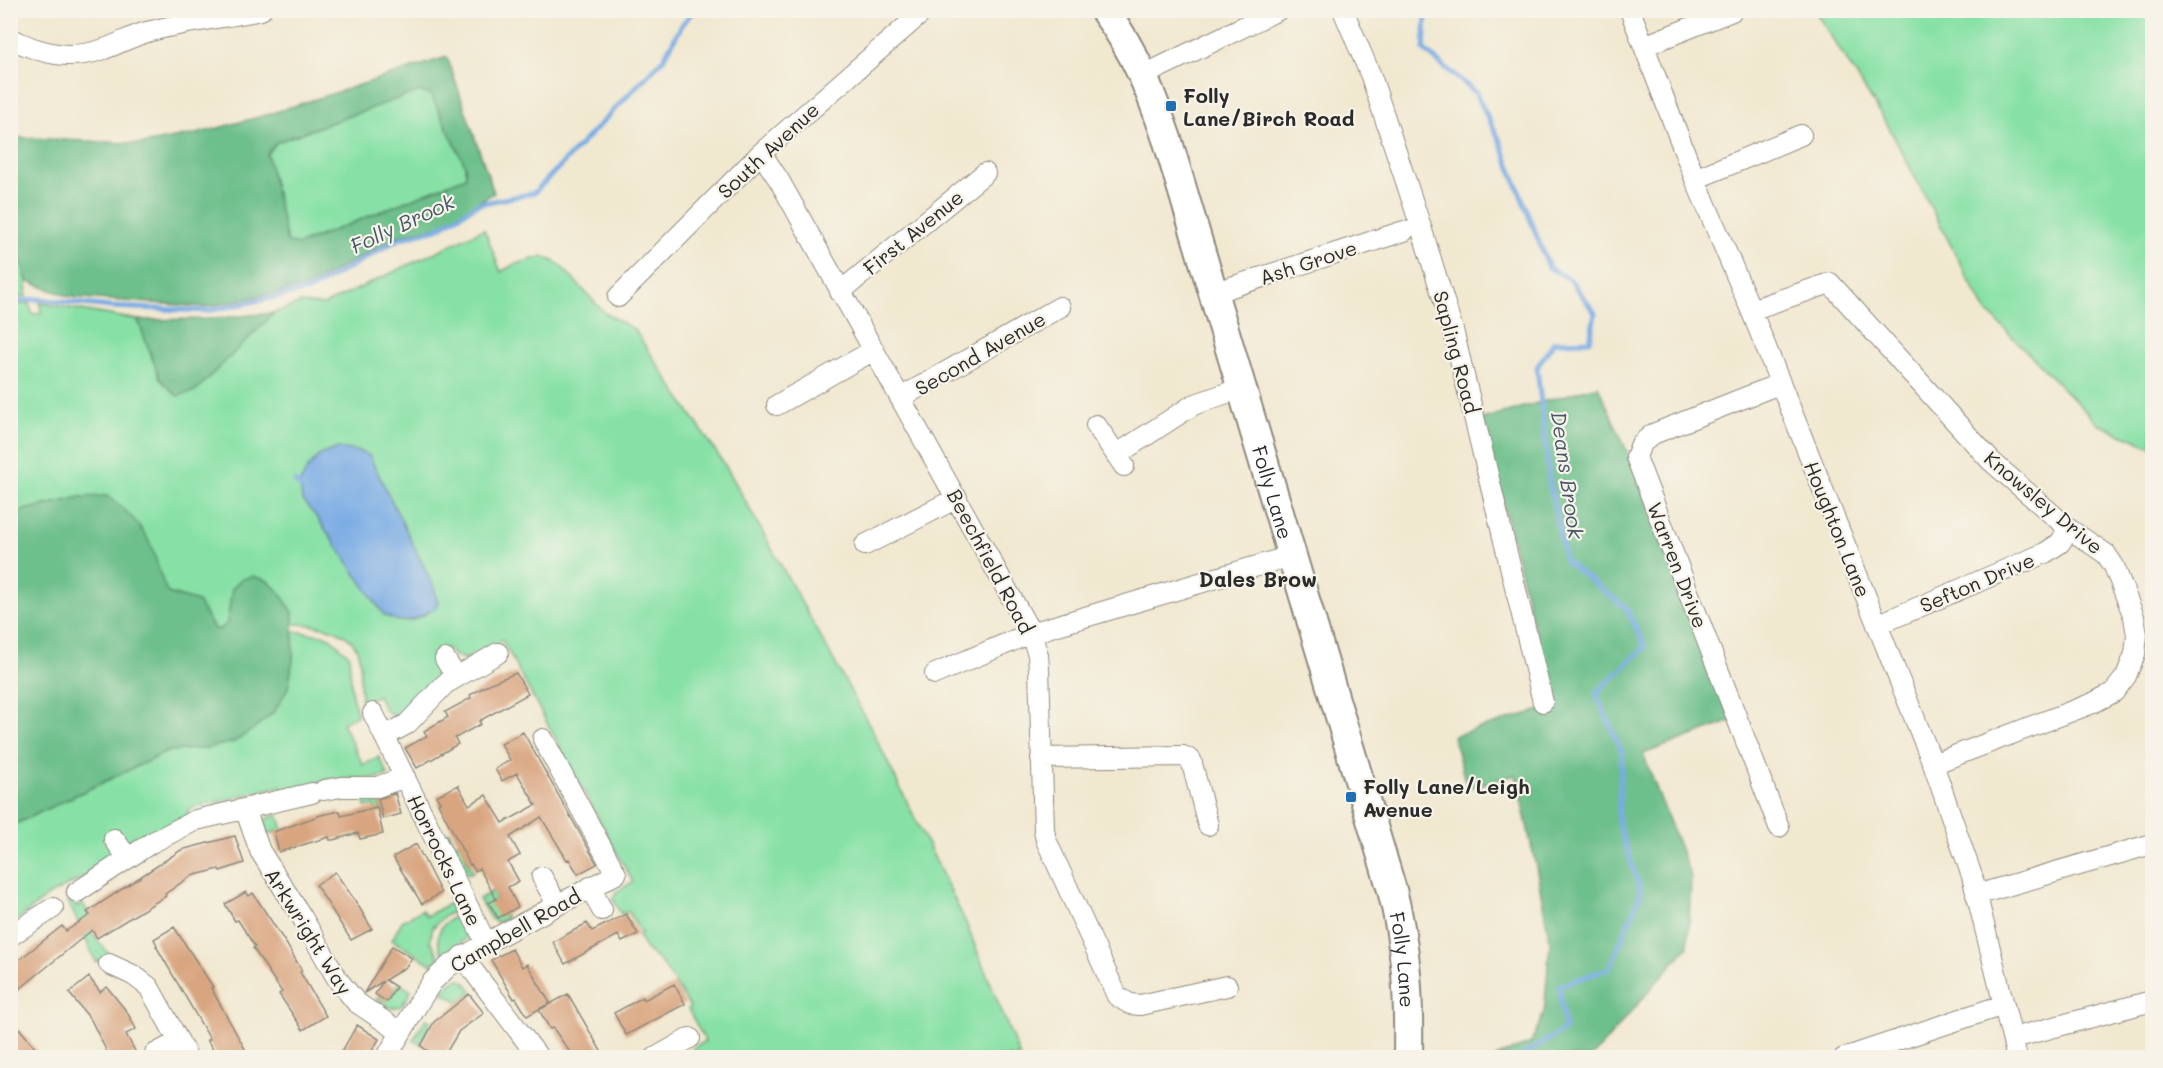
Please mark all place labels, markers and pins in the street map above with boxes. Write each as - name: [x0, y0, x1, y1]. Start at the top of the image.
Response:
- place label: Folly Lane/Birch Road: [1183, 82, 1355, 131]
- marker: Folly Lane/Birch Road: [1164, 99, 1178, 113]
- place label: Folly Lane/Leigh Avenue: [1363, 773, 1530, 822]
- marker: Folly Lane/Leigh Avenue: [1344, 790, 1358, 804]

